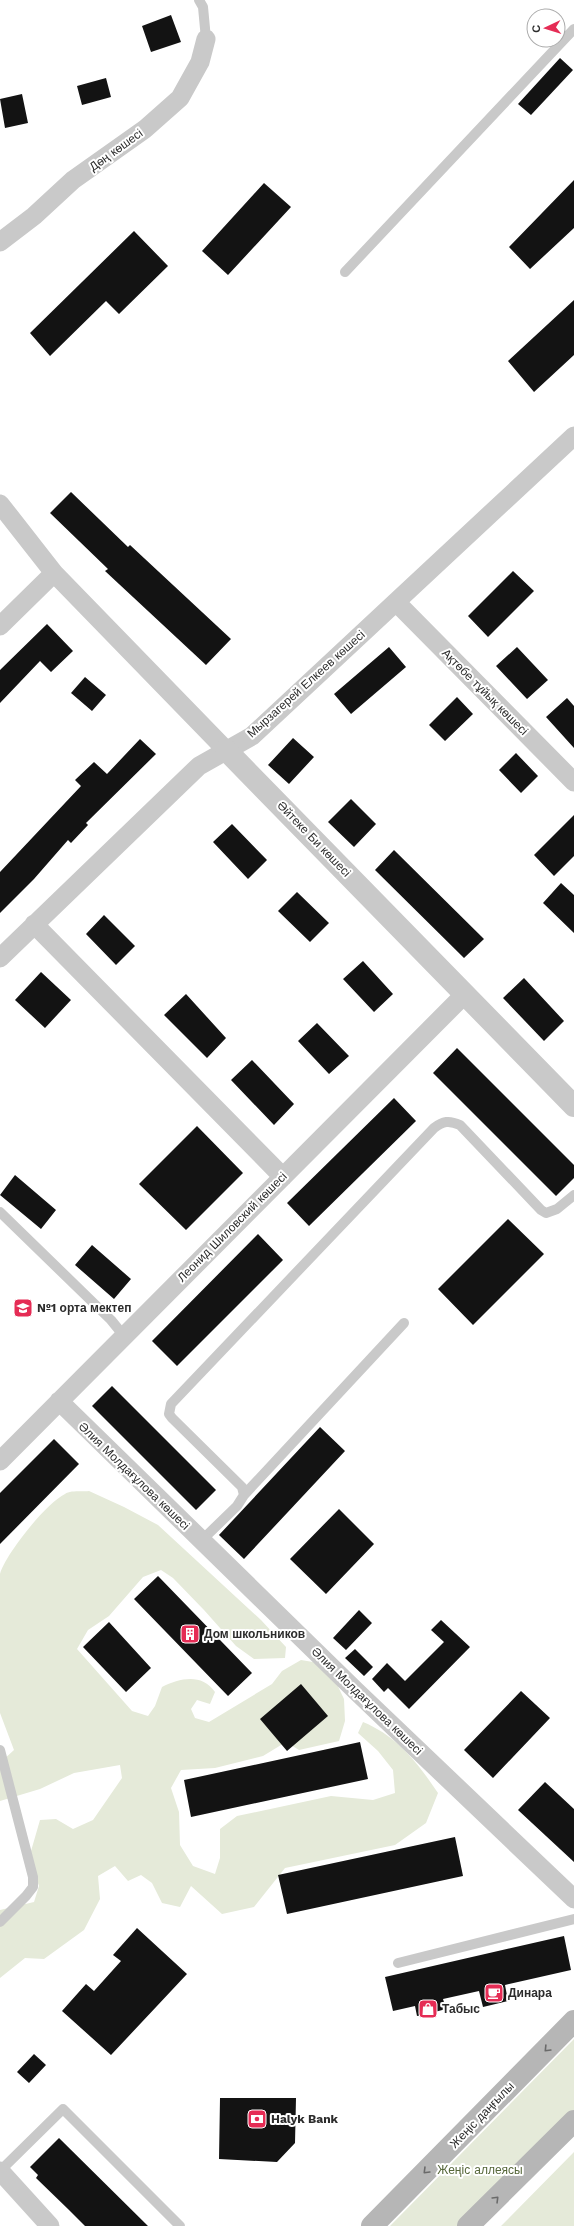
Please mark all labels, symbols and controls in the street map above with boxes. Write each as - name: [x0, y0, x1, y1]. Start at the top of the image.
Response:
- north arrow: [526, 8, 566, 48]
- text: С: [530, 24, 543, 33]
- street label: Дөң көшесі: [87, 126, 145, 174]
- street label: Мырзагерей Елкеев көшесі: [244, 627, 368, 741]
- street label: Ақтөбе тұйық көшесі: [439, 646, 531, 738]
- street label: Әйтеке Би көшесі: [274, 798, 354, 880]
- street label: Леонид Шиловский көшесі: [174, 1169, 290, 1285]
- school or university icon: №1 орта мектеп: [12, 1297, 34, 1319]
- place label: №1 орта мектеп: [37, 1301, 131, 1315]
- street label: Әлия Молдағұлова көшесі: [76, 1419, 192, 1533]
- building icon: Дом школьников: [179, 1623, 201, 1645]
- place label: Дом школьников: [204, 1627, 305, 1641]
- street label: Әлия Молдағұлова көшесі: [309, 1644, 425, 1758]
- cafe icon: Динара: [483, 1982, 505, 2004]
- place label: Динара: [508, 1986, 552, 2000]
- shop icon: Табыс: [417, 1998, 439, 2020]
- place label: Табыс: [442, 2002, 480, 2016]
- one-way arrow: [544, 2044, 552, 2052]
- street label: Жеңіс даңғылы: [447, 2079, 517, 2151]
- bank icon: Halyk Bank: [246, 2108, 268, 2130]
- place label: Halyk Bank: [271, 2112, 339, 2126]
- park label: Жеңіс аллеясы: [437, 2163, 523, 2177]
- one-way arrow: [423, 2166, 431, 2174]
- one-way arrow: [491, 2196, 499, 2203]

